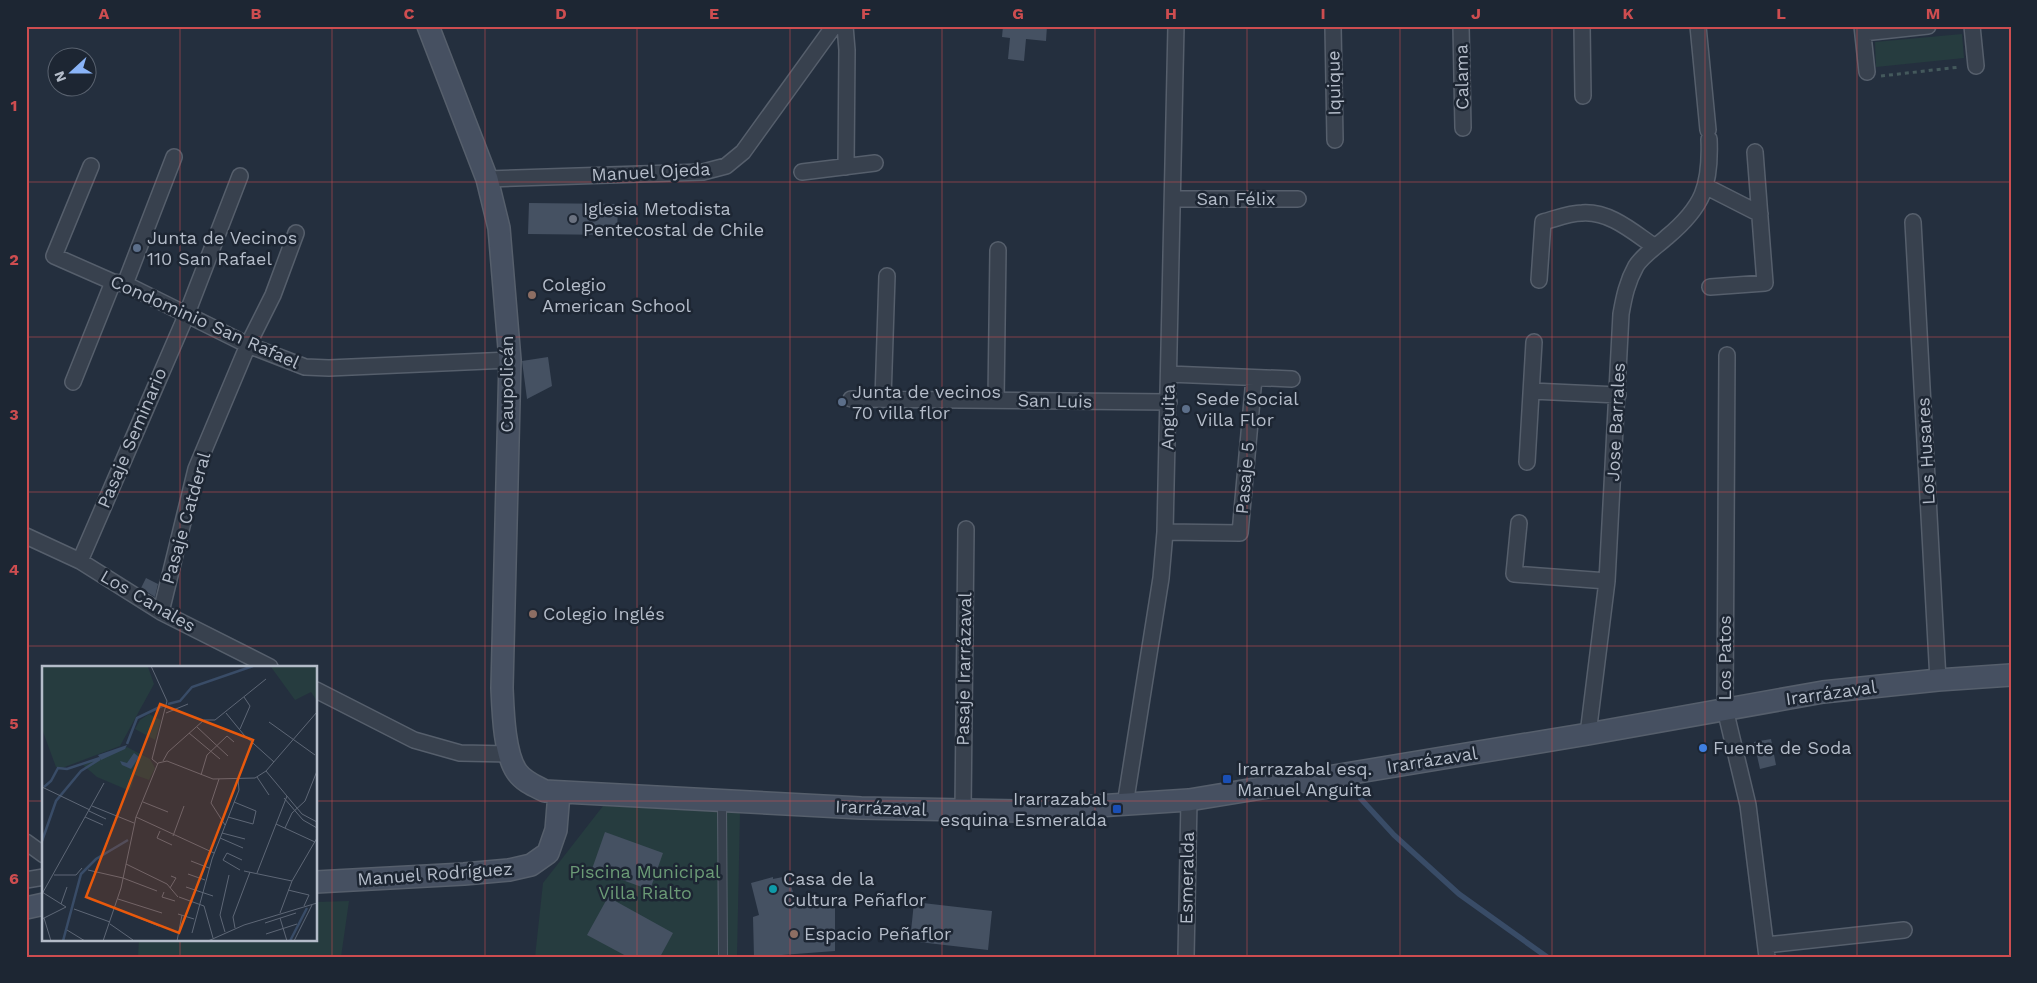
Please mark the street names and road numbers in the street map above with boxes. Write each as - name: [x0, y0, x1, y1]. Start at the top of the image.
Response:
- street label: Calama: [1450, 44, 1473, 110]
- street label: Iquique: [1322, 50, 1345, 116]
- street label: Manuel Ojeda: [591, 158, 711, 185]
- street label: San Félix: [1196, 188, 1276, 209]
- street label: Condominio San Rafael: [107, 270, 303, 373]
- street label: Caupolicán: [496, 335, 517, 433]
- street label: Jose Barrales: [1602, 362, 1629, 482]
- street label: Pasaje Seminario: [93, 365, 171, 511]
- street label: Anguita: [1156, 384, 1179, 450]
- street label: San Luis: [1017, 389, 1093, 412]
- street label: Los Husares: [1912, 397, 1939, 505]
- street label: Pasaje 5: [1231, 441, 1258, 515]
- street label: Pasaje Catderal: [157, 449, 215, 586]
- street label: Los Canales: [97, 565, 199, 636]
- street label: Pasaje Irarrázaval: [952, 592, 975, 746]
- street label: Los Patos: [1714, 615, 1735, 701]
- street label: Irarrázaval: [1784, 676, 1878, 709]
- street label: Irarrázaval: [1385, 742, 1479, 777]
- street label: Irarrázaval: [835, 795, 928, 820]
- street label: Esmeralda: [1175, 831, 1198, 925]
- street label: Manuel Rodríguez: [357, 858, 513, 889]

